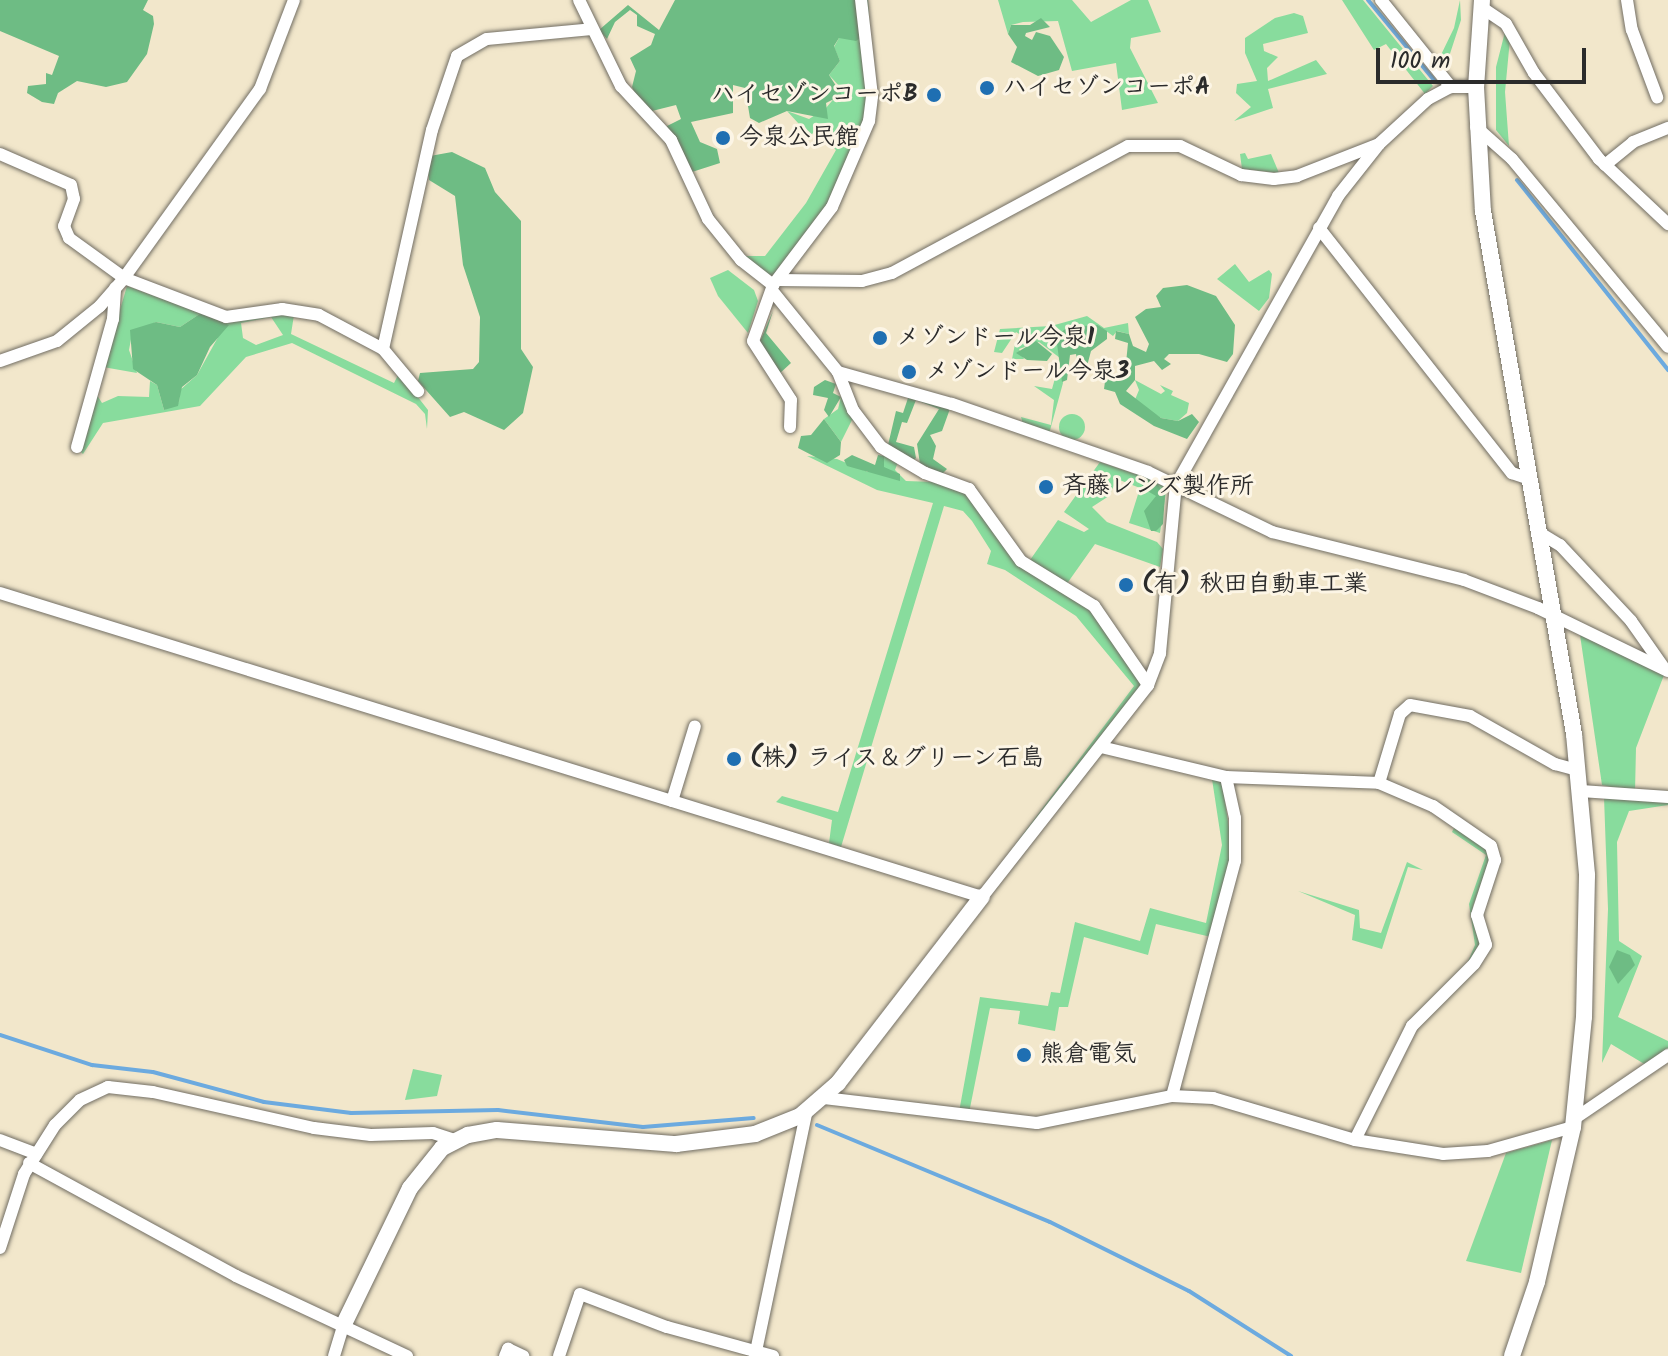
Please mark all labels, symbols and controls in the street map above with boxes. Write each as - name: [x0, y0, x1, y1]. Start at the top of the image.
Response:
- scale bar: [1380, 32, 1590, 82]
- text: 100 m: [1390, 42, 1450, 81]
- place label: ハイセゾンコーポA: [1003, 74, 1210, 102]
- marker: ハイセゾンコーポA: [978, 79, 996, 97]
- place label: ハイセゾンコーポB: [711, 81, 918, 109]
- marker: ハイセゾンコーポB: [925, 86, 943, 104]
- place label: 今泉公民館: [739, 124, 859, 152]
- marker: 今泉公民館: [714, 129, 732, 147]
- place label: メゾンドール今泉1: [896, 324, 1095, 352]
- marker: メゾンドール今泉1: [871, 329, 889, 347]
- place label: メゾンドール今泉3: [925, 358, 1130, 386]
- marker: メゾンドール今泉3: [900, 363, 918, 381]
- place label: 斉藤レンズ製作所: [1062, 473, 1254, 501]
- marker: 斉藤レンズ製作所: [1037, 478, 1055, 496]
- place label: (有) 秋田自動車工業: [1142, 571, 1367, 599]
- marker: (有) 秋田自動車工業: [1117, 576, 1135, 594]
- place label: (株) ライス＆グリーン石島: [750, 745, 1047, 773]
- marker: (株) ライス＆グリーン石島: [725, 750, 743, 768]
- place label: 熊倉電気: [1040, 1041, 1136, 1069]
- marker: 熊倉電気: [1015, 1046, 1033, 1064]

